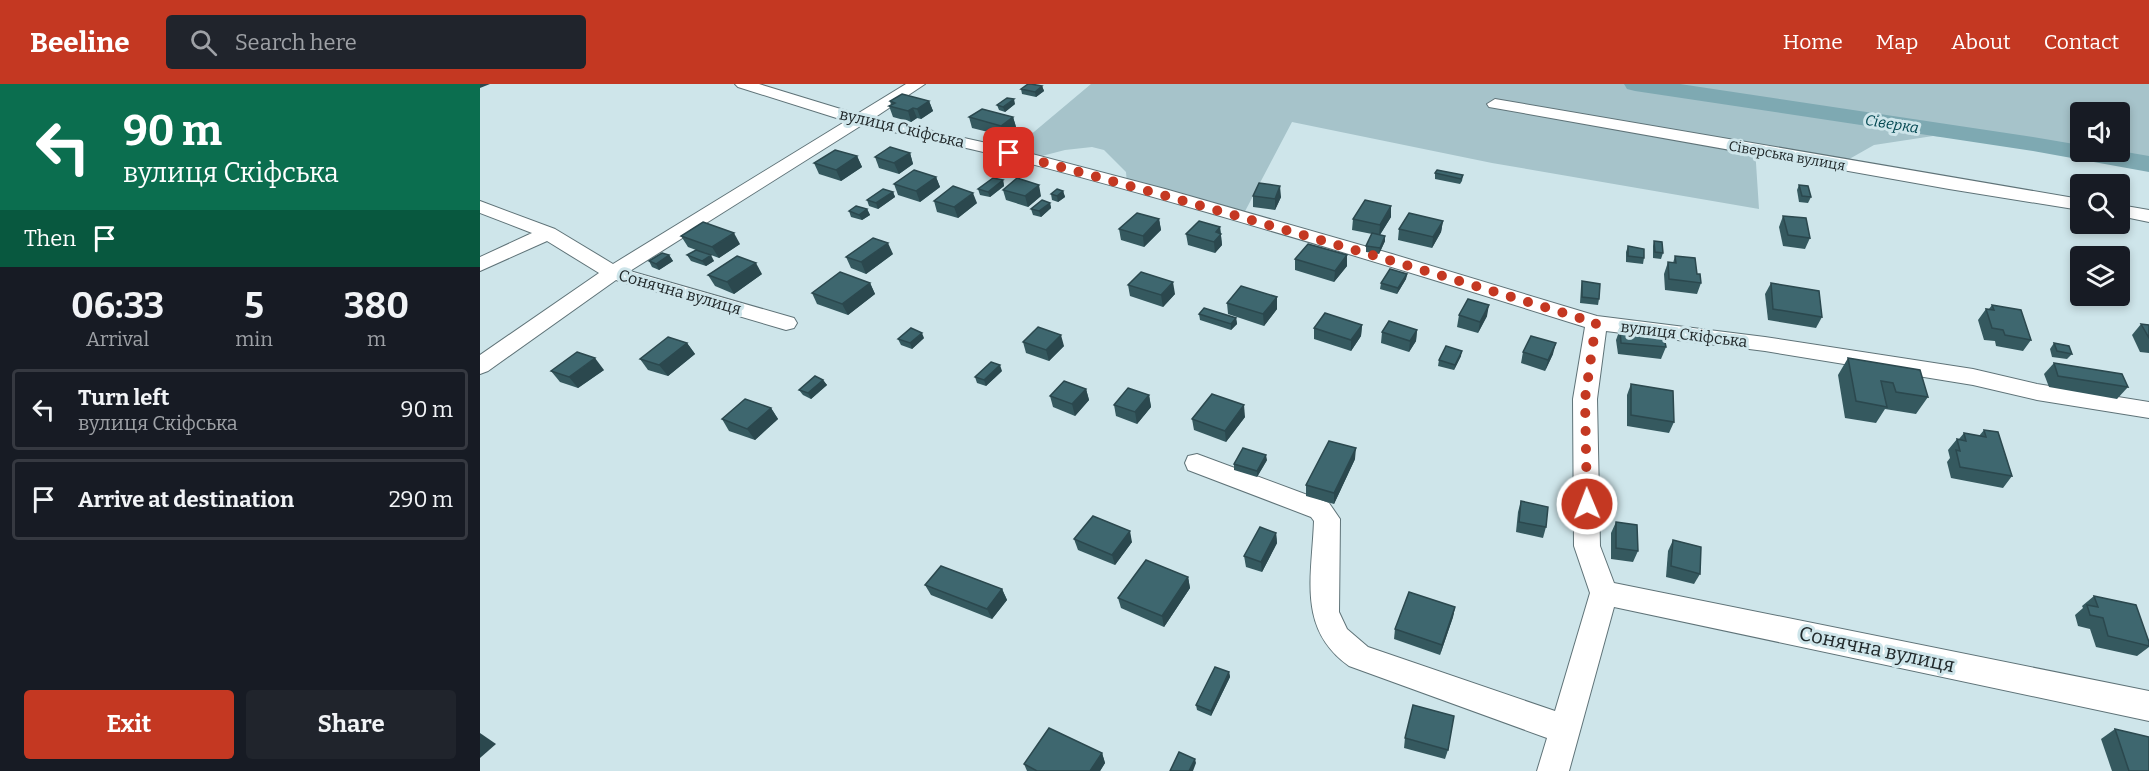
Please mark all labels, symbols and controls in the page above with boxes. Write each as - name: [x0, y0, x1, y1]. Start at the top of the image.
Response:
- search box: [166, 15, 586, 69]
- text: Beeline: [30, 26, 130, 59]
- icon: search: [187, 26, 220, 59]
- text: Search here: [235, 29, 357, 56]
- text: Home: [1783, 29, 1843, 55]
- text: Map: [1876, 29, 1918, 55]
- text: About: [1951, 29, 2011, 55]
- text: Contact: [2044, 29, 2119, 55]
- map controls: [2070, 102, 2130, 306]
- button: sound: [2070, 102, 2130, 162]
- street label: вулиця Скіфська: [838, 104, 967, 152]
- text: 90 m: [123, 106, 222, 156]
- icon: left: [24, 108, 102, 186]
- water label: Сіверка: [1864, 111, 1920, 137]
- pin: [983, 127, 1034, 178]
- icon: arrive: [992, 136, 1025, 169]
- street label: Сіверська вулиця: [1727, 137, 1847, 175]
- text: вулиця Скіфська: [123, 157, 339, 189]
- button: search: [2070, 174, 2130, 234]
- icon: arrive: [88, 222, 121, 255]
- text: Then: [24, 225, 76, 252]
- button: layers: [2070, 246, 2130, 306]
- street label: Сонячна вулиця: [616, 265, 744, 319]
- text: 06:33: [71, 284, 164, 328]
- text: 5: [244, 284, 264, 328]
- text: 380: [344, 284, 409, 328]
- street label: вулиця Скіфська: [1619, 317, 1749, 351]
- text: Arrival: [86, 327, 149, 351]
- text: min: [235, 327, 273, 351]
- text: m: [367, 327, 386, 351]
- text: Turn left: [78, 384, 170, 411]
- icon: left: [27, 393, 60, 426]
- text: 90 m: [401, 396, 453, 423]
- text: вулиця Скіфська: [78, 411, 238, 435]
- position arrow: [1555, 472, 1619, 536]
- icon: arrive: [27, 483, 60, 516]
- text: Arrive at destination: [78, 486, 294, 513]
- text: 290 m: [389, 486, 453, 513]
- street label: Сонячна вулиця: [1797, 621, 1957, 677]
- button: Exit: [24, 690, 234, 759]
- button: Share: [246, 690, 456, 759]

